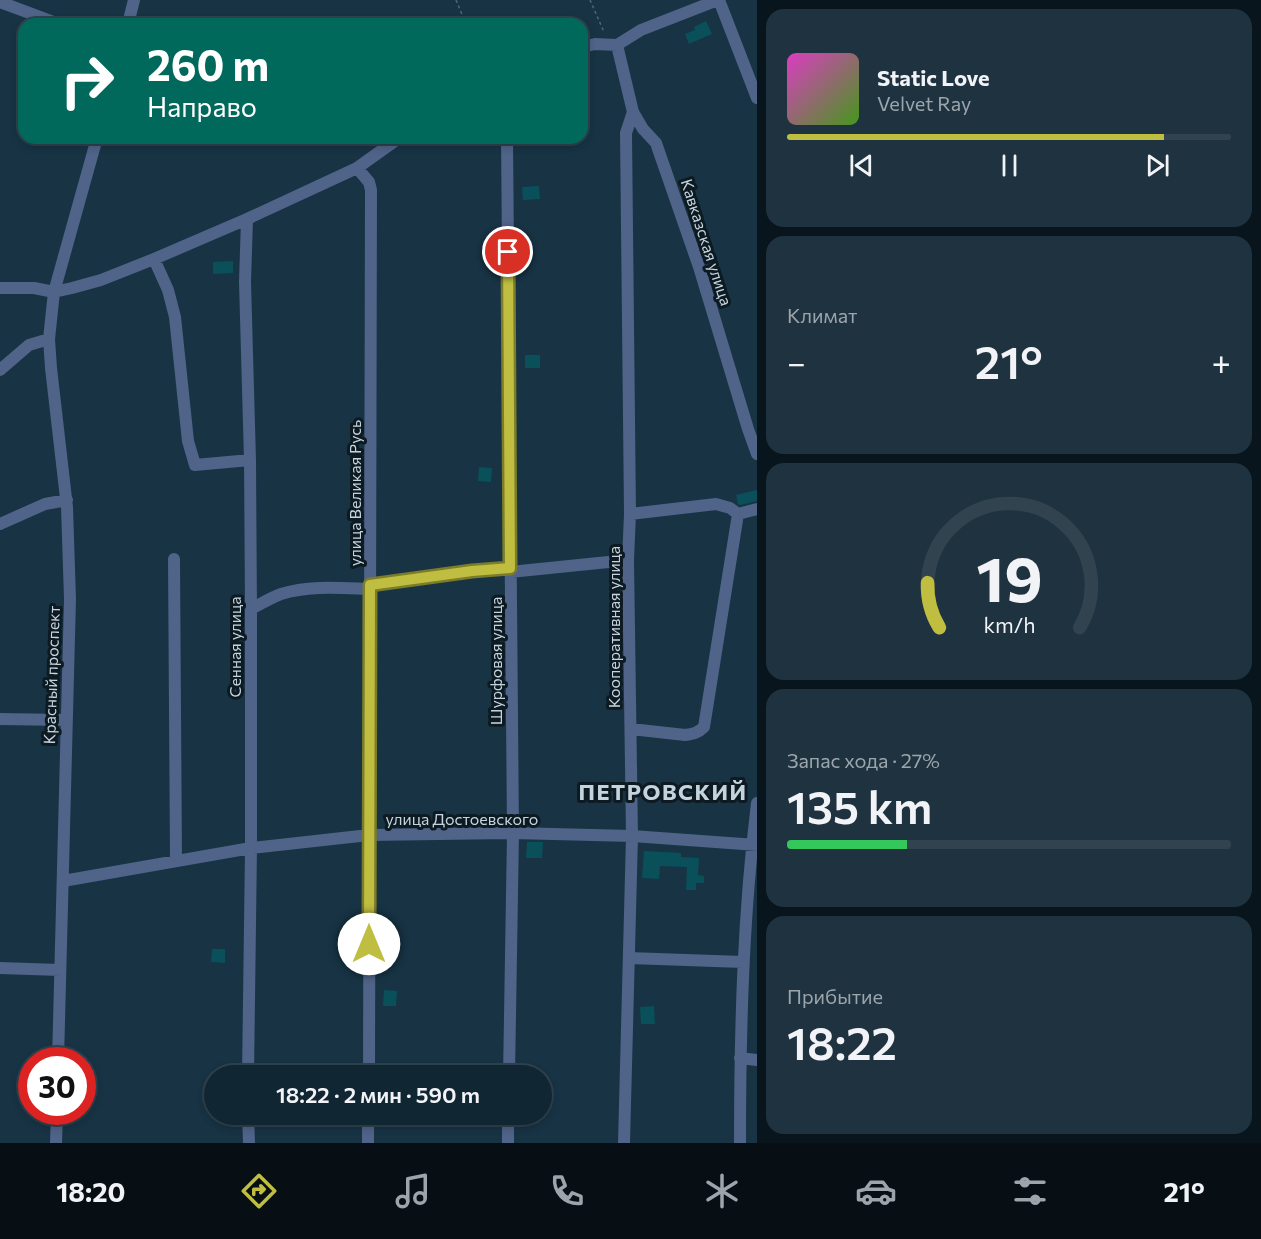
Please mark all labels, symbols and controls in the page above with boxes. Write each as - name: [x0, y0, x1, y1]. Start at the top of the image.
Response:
- text: 260 m: [147, 38, 269, 90]
- icon: right: [48, 42, 126, 120]
- text: Static Love: [877, 64, 990, 91]
- text: Направо: [147, 90, 257, 123]
- text: Velvet Ray: [877, 91, 971, 115]
- icon: previous: [845, 149, 878, 182]
- icon: pause: [993, 149, 1026, 182]
- icon: next: [1141, 149, 1174, 182]
- street label: Кавказская улица: [678, 176, 736, 308]
- pin: [482, 226, 533, 277]
- icon: arrive: [491, 235, 524, 268]
- text: Климат: [787, 303, 857, 327]
- text: 21°: [975, 333, 1043, 388]
- text: −: [787, 341, 806, 382]
- text: +: [1212, 341, 1231, 382]
- street label: улица Великая Русь: [345, 420, 364, 566]
- text: 19: [976, 540, 1042, 616]
- street label: Кооперативная улица: [604, 546, 623, 708]
- street label: Сенная улица: [225, 596, 244, 698]
- street label: Шурфовая улица: [486, 597, 505, 725]
- street label: Красный проспект: [39, 605, 63, 745]
- text: km/h: [983, 612, 1035, 638]
- text: Запас хода · 27%: [787, 748, 940, 772]
- district label: ПЕТРОВСКИЙ: [579, 778, 747, 805]
- text: 135 km: [787, 778, 932, 833]
- street label: улица Достоевского: [386, 809, 538, 828]
- position arrow: [337, 912, 401, 976]
- text: Прибытие: [787, 984, 883, 1008]
- text: 18:22: [787, 1014, 897, 1069]
- speed limit sign: 30: [18, 1047, 96, 1125]
- text: 18:22 · 2 мин · 590 m: [276, 1081, 480, 1108]
- icon: directions: [238, 1170, 280, 1212]
- icon: music: [392, 1170, 434, 1212]
- icon: phone: [546, 1170, 588, 1212]
- icon: climate: [701, 1170, 743, 1212]
- icon: car: [855, 1170, 897, 1212]
- icon: filters: [1009, 1170, 1051, 1212]
- text: 18:20: [56, 1175, 125, 1208]
- text: 21°: [1163, 1175, 1205, 1208]

